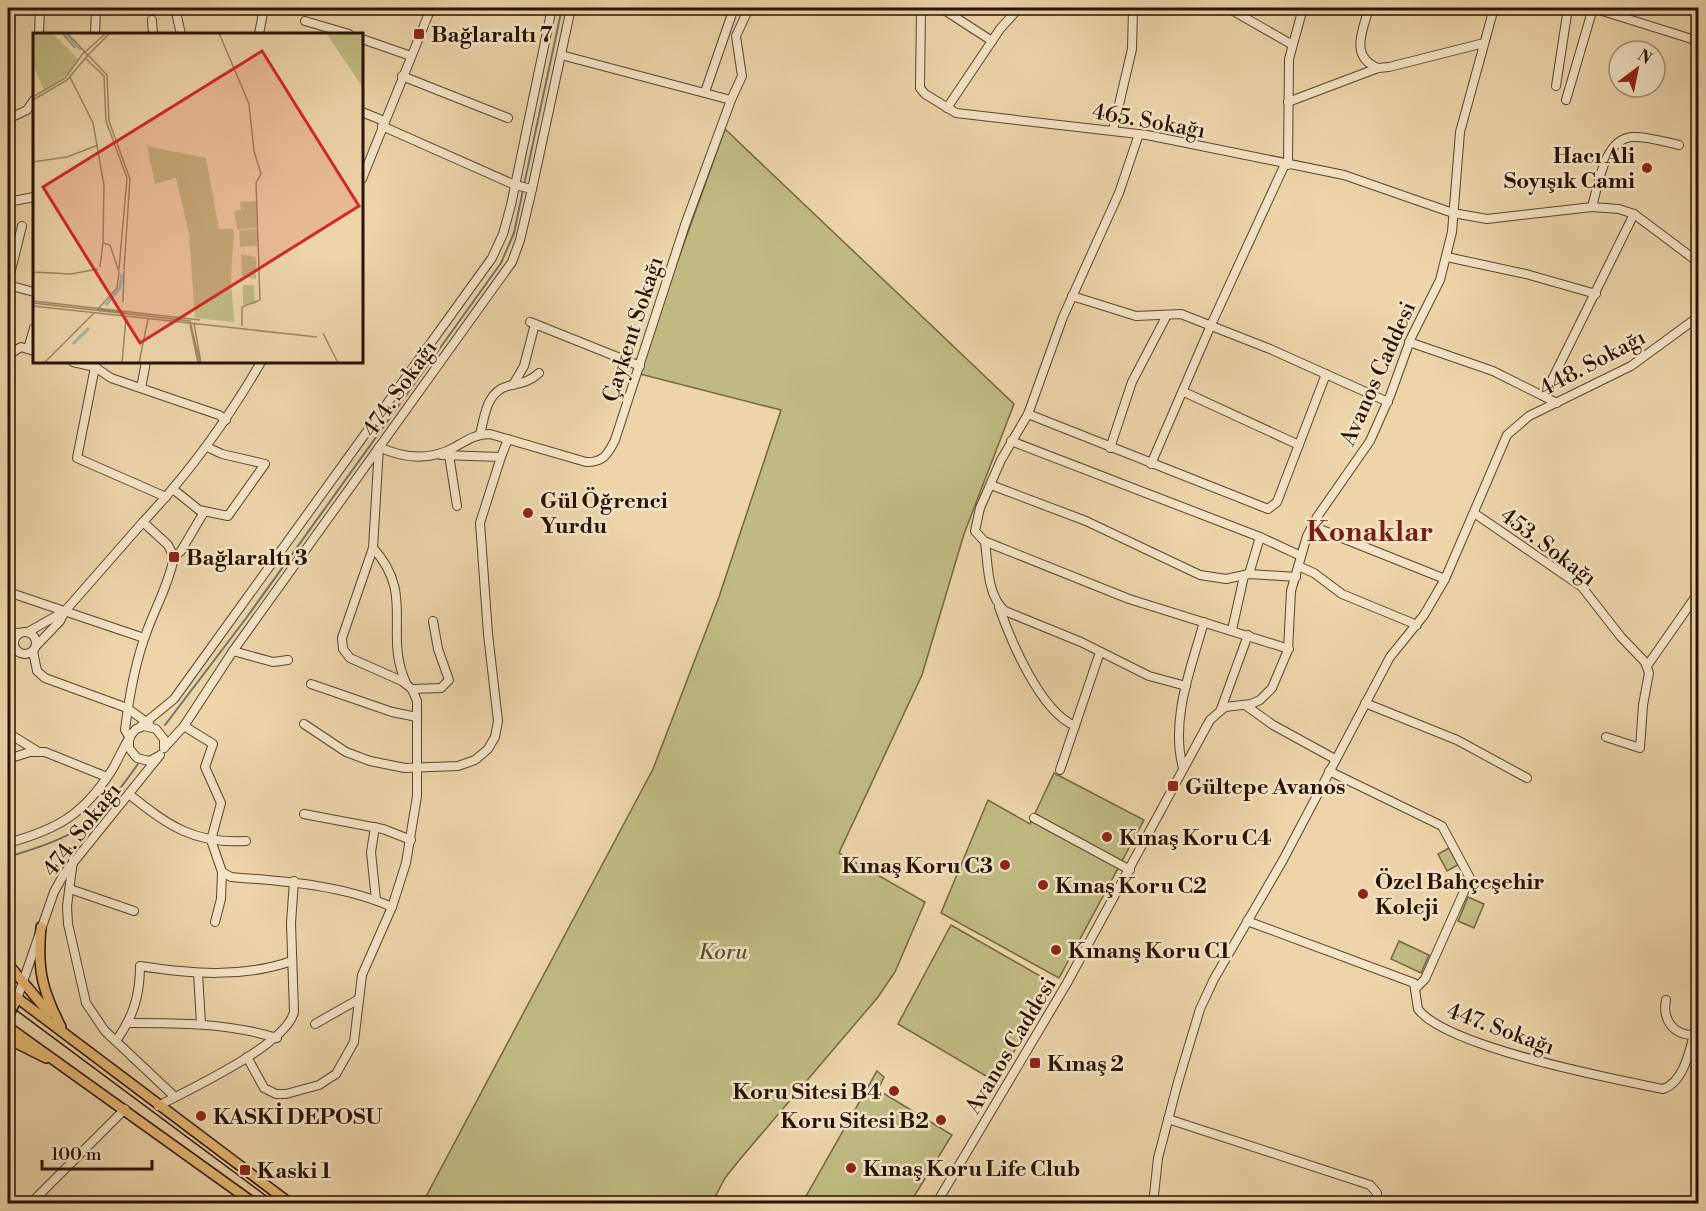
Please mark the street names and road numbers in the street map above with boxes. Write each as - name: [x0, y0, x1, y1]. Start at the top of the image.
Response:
- street label: 465. Sokağı: [1090, 98, 1208, 145]
- street label: Çaykent Sokağı: [597, 253, 670, 406]
- street label: Avanos Caddesi: [1334, 297, 1422, 451]
- street label: 448. Sokağı: [1535, 324, 1651, 403]
- street label: 474. Sokağı: [357, 335, 443, 442]
- street label: 453. Sokağı: [1495, 502, 1602, 592]
- street label: 474. Sokağı: [37, 778, 127, 882]
- street label: Avanos Caddesi: [959, 972, 1063, 1120]
- street label: 447. Sokağı: [1443, 997, 1558, 1061]

